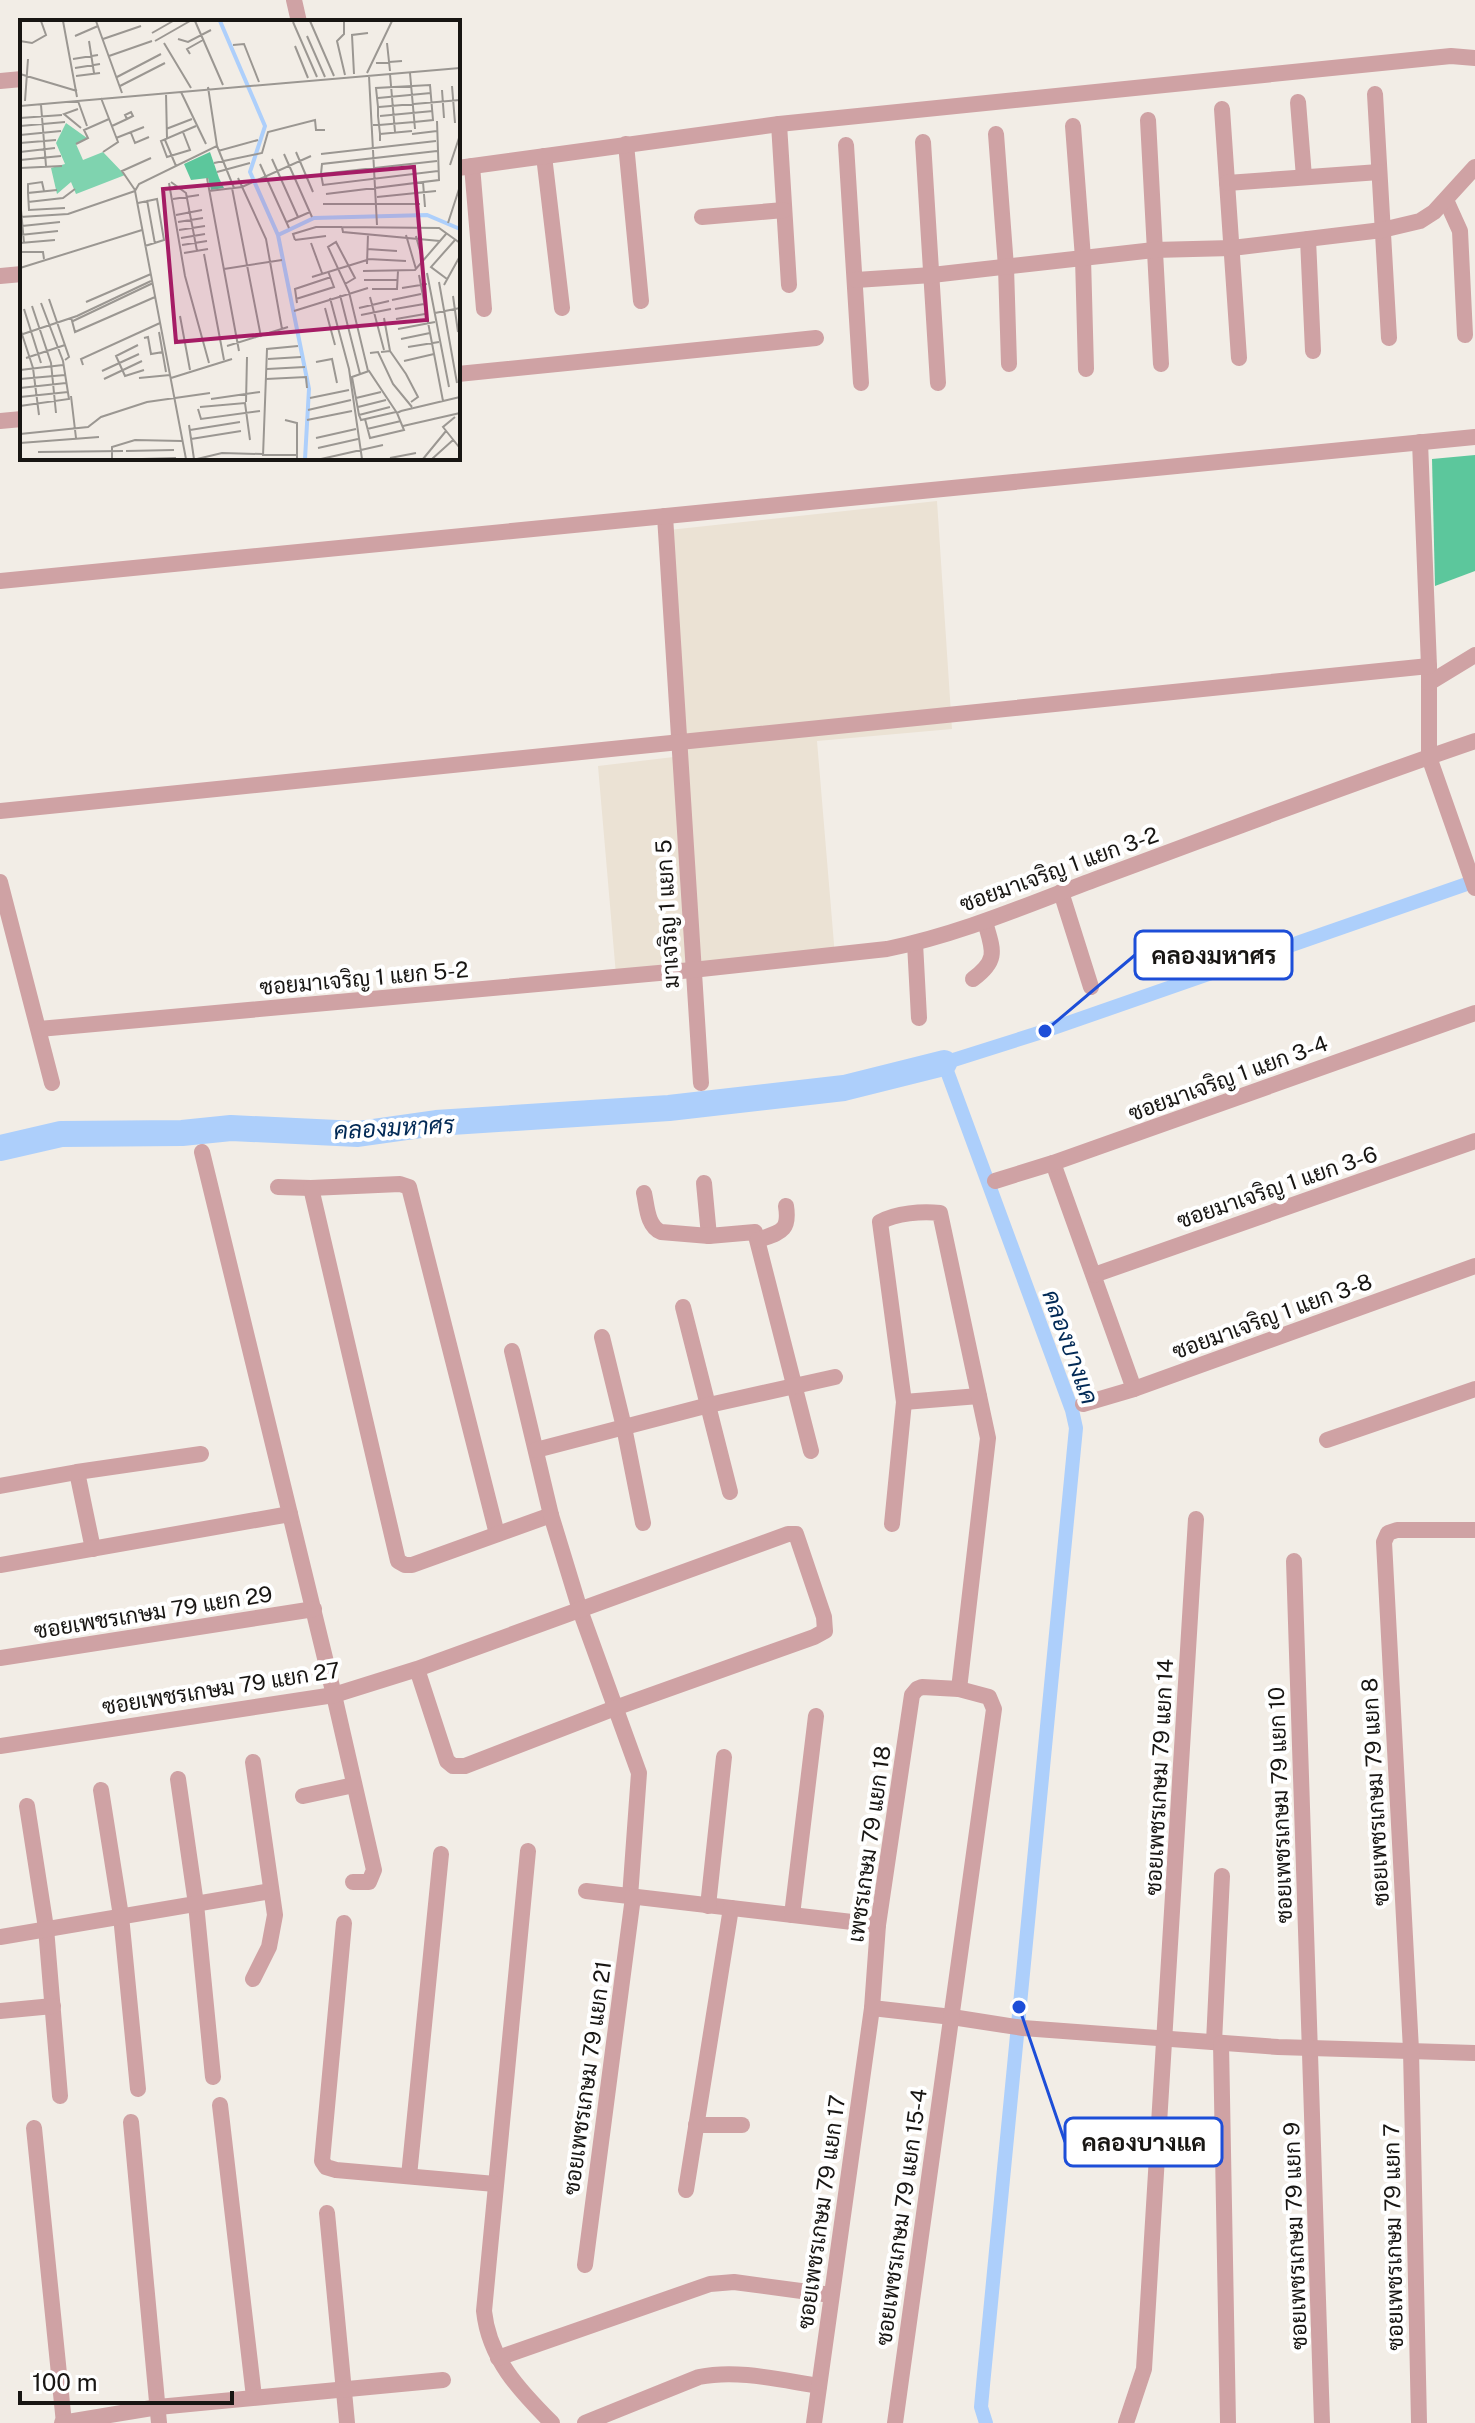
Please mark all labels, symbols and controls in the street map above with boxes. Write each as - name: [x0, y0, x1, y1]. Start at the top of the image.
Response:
- inset map: [20, 20, 460, 460]
- street label: ซอยมาเจริญ 1 แยก 3-2: [956, 821, 1162, 918]
- street label: มาเจริญ 1 แยก 5: [650, 839, 685, 989]
- callout: คลองมหาศร: [1135, 931, 1292, 979]
- text: คลองมหาศร: [1151, 941, 1277, 969]
- street label: ซอยมาเจริญ 1 แยก 5-2: [258, 956, 470, 1001]
- street label: ซอยมาเจริญ 1 แยก 3-4: [1125, 1030, 1332, 1127]
- water label: คลองมหาศร: [333, 1110, 457, 1144]
- street label: ซอยมาเจริญ 1 แยก 3-6: [1173, 1141, 1381, 1234]
- street label: ซอยมาเจริญ 1 แยก 3-8: [1169, 1268, 1376, 1365]
- water label: คลองบางแค: [1037, 1286, 1105, 1408]
- street label: ซอยเพชรเกษม 79 แยก 29: [32, 1580, 274, 1644]
- street label: ซอยเพชรเกษม 79 แยก 27: [100, 1656, 342, 1720]
- street label: ซอยเพชรเกษม 79 แยก 14: [1140, 1658, 1178, 1896]
- street label: ซอยเพชรเกษม 79 แยก 8: [1356, 1677, 1394, 1907]
- street label: ซอยเพชรเกษม 79 แยก 10: [1263, 1686, 1297, 1924]
- street label: เพชรเกษม 79 แยก 18: [842, 1744, 896, 1944]
- street label: ซอยเพชรเกษม 79 แยก 21: [558, 1959, 616, 2197]
- street label: ซอยเพชรเกษม 79 แยก 15-4: [870, 2087, 932, 2347]
- street label: ซอยเพชรเกษม 79 แยก 17: [792, 2093, 850, 2331]
- callout: คลองบางแค: [1065, 2118, 1222, 2166]
- street label: ซอยเพชรเกษม 79 แยก 9: [1278, 2122, 1312, 2350]
- street label: ซอยเพชรเกษม 79 แยก 7: [1378, 2123, 1408, 2351]
- text: คลองบางแค: [1082, 2128, 1206, 2156]
- scale bar: [20, 2355, 232, 2405]
- text: 100 m: [32, 2368, 98, 2396]

